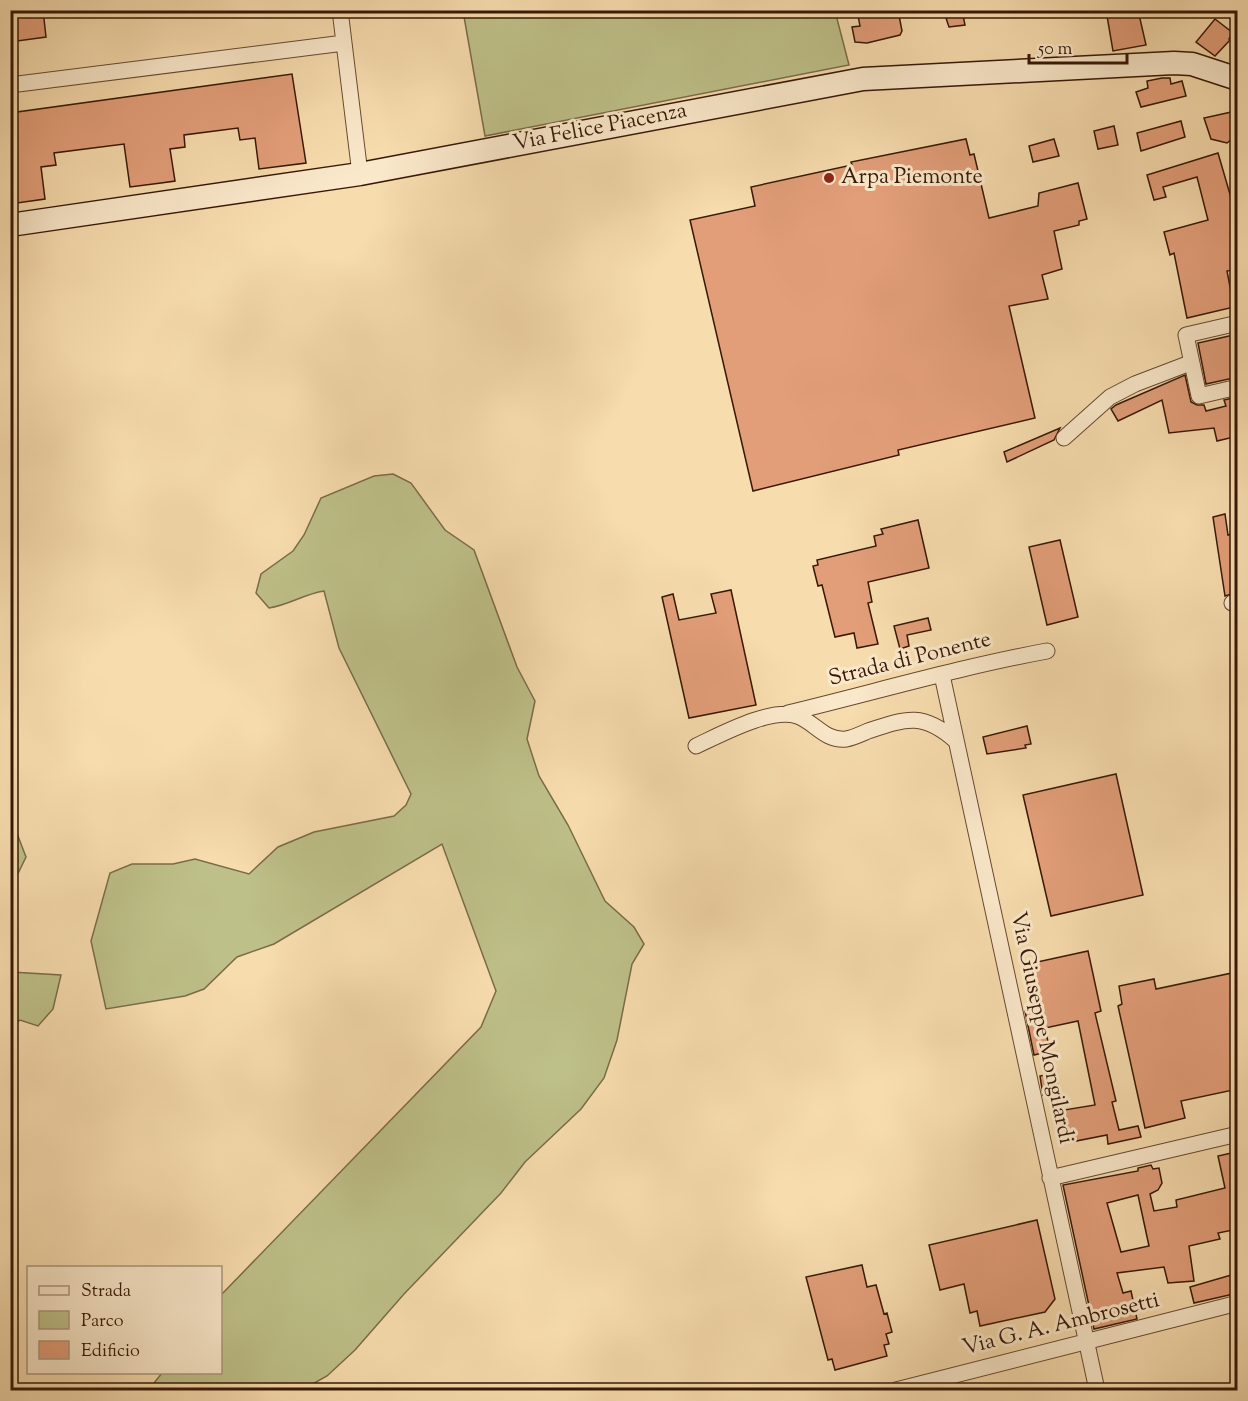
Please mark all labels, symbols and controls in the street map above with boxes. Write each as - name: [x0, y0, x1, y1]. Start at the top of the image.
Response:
- scale bar: [1029, 27, 1126, 65]
- text: 50 m: [1037, 37, 1073, 63]
- street label: Via Felice Piacenza: [510, 95, 690, 161]
- place label: Arpa Piemonte: [841, 162, 983, 194]
- marker: Arpa Piemonte: [822, 171, 836, 185]
- street label: Strada di Ponente: [825, 624, 995, 696]
- street label: Via Giuseppe Mongilardi: [1001, 909, 1081, 1147]
- legend: [27, 1266, 222, 1374]
- text: Strada: [81, 1279, 131, 1305]
- street label: Via G. A. Ambrosetti: [959, 1285, 1163, 1365]
- text: Parco: [81, 1309, 124, 1335]
- text: Edificio: [81, 1339, 140, 1365]

